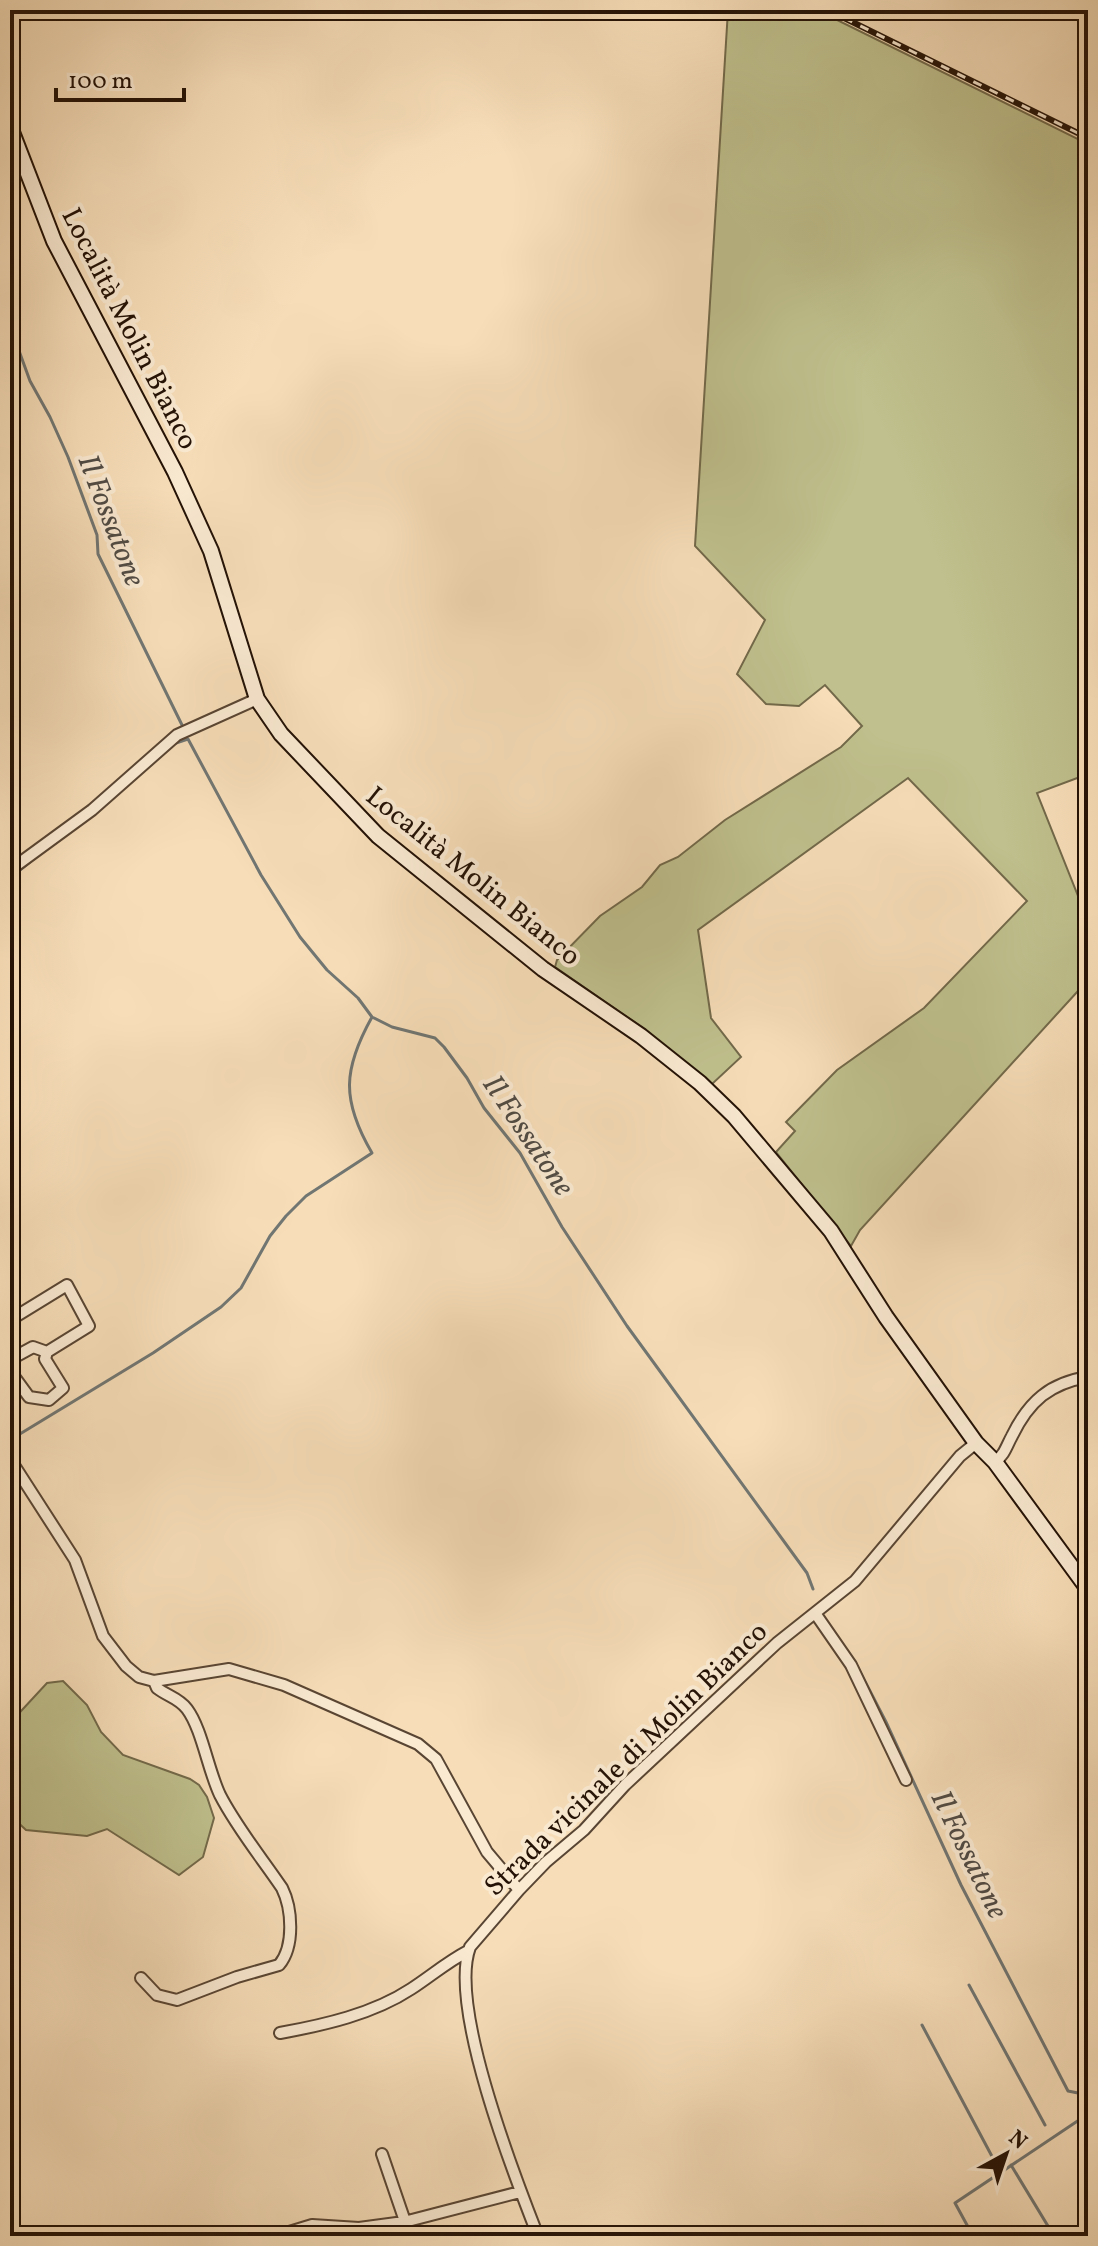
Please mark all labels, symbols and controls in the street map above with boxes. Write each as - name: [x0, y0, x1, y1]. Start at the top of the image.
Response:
- scale bar: [56, 52, 184, 102]
- text: 100 m: [68, 65, 133, 99]
- street label: Località Molin Bianco: [51, 202, 207, 457]
- water label: Il Fossatone: [66, 449, 155, 593]
- street label: Località Molin Bianco: [357, 778, 588, 976]
- water label: Il Fossatone: [471, 1067, 583, 1205]
- street label: Strada vicinale di Molin Bianco: [476, 1614, 777, 1906]
- water label: Il Fossatone: [919, 1784, 1017, 1926]
- north arrow: [966, 2114, 1046, 2194]
- text: N: [1001, 2124, 1033, 2158]

